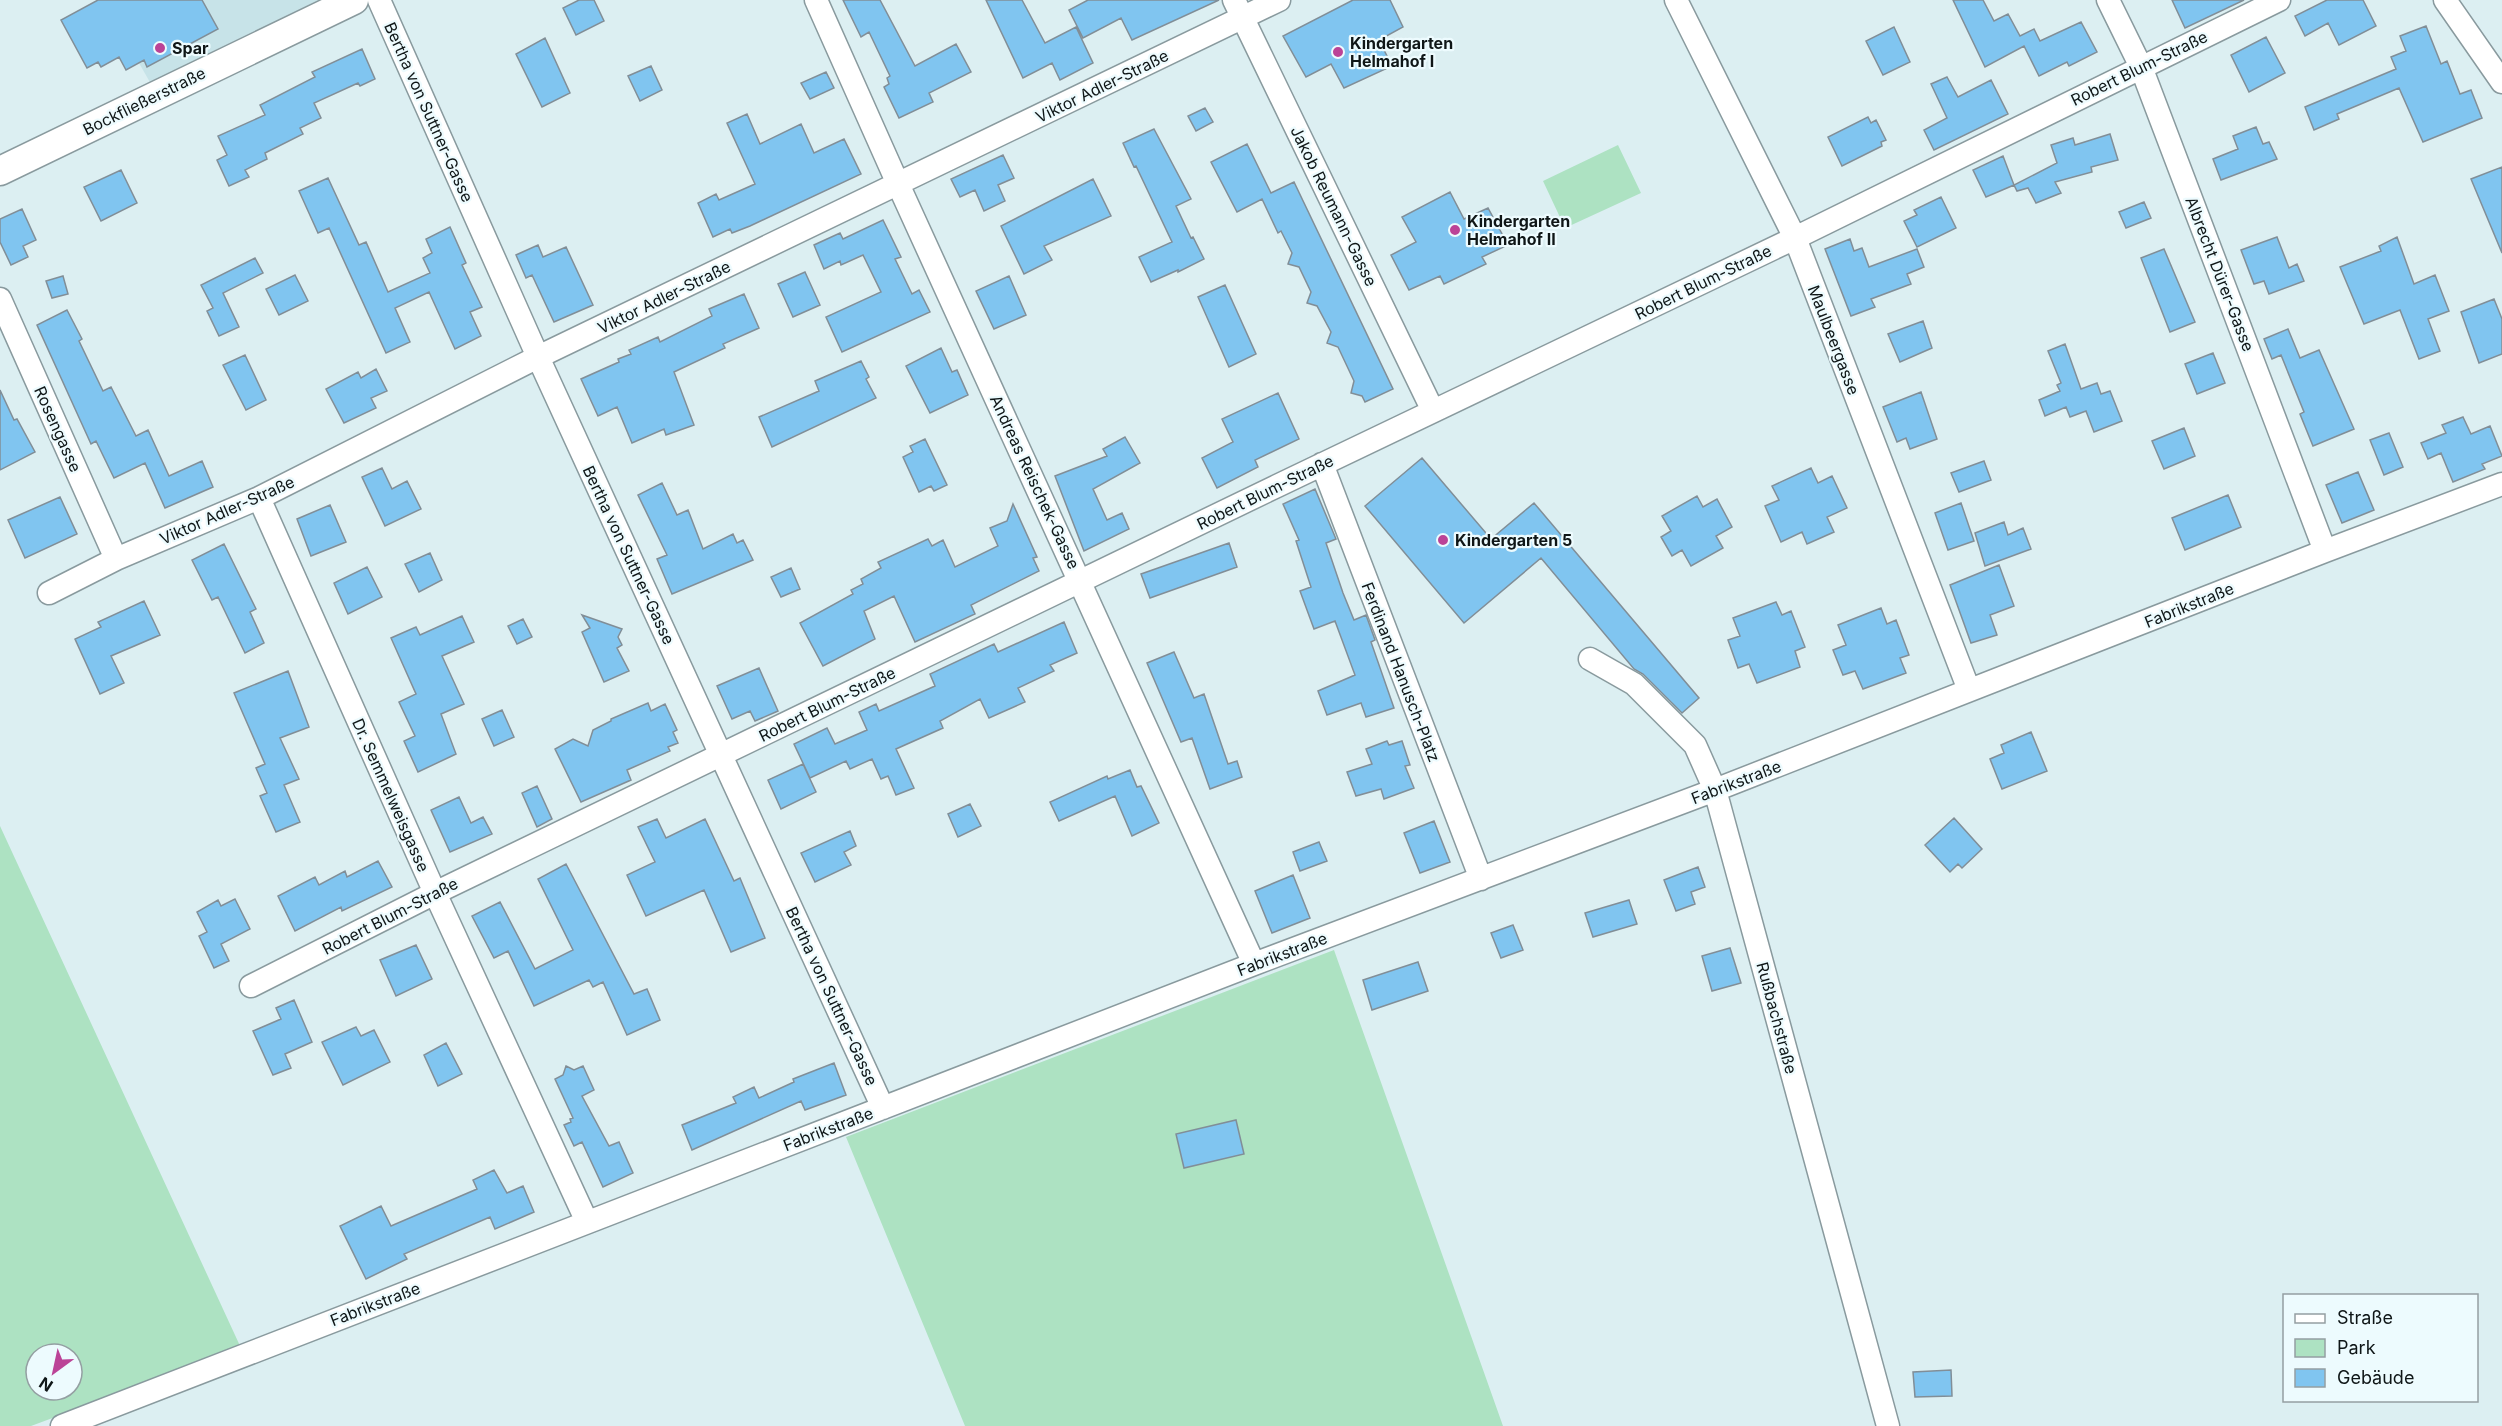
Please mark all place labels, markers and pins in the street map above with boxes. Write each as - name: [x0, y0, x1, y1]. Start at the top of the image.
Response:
- place label: Kindergarten Helmahof I: [1350, 33, 1453, 71]
- place label: Spar: [172, 38, 209, 58]
- marker: Spar: [153, 41, 167, 55]
- marker: Kindergarten Helmahof I: [1331, 45, 1345, 59]
- place label: Kindergarten Helmahof II: [1467, 211, 1570, 249]
- marker: Kindergarten Helmahof II: [1448, 223, 1462, 237]
- place label: Kindergarten 5: [1455, 530, 1572, 550]
- marker: Kindergarten 5: [1436, 533, 1450, 547]

